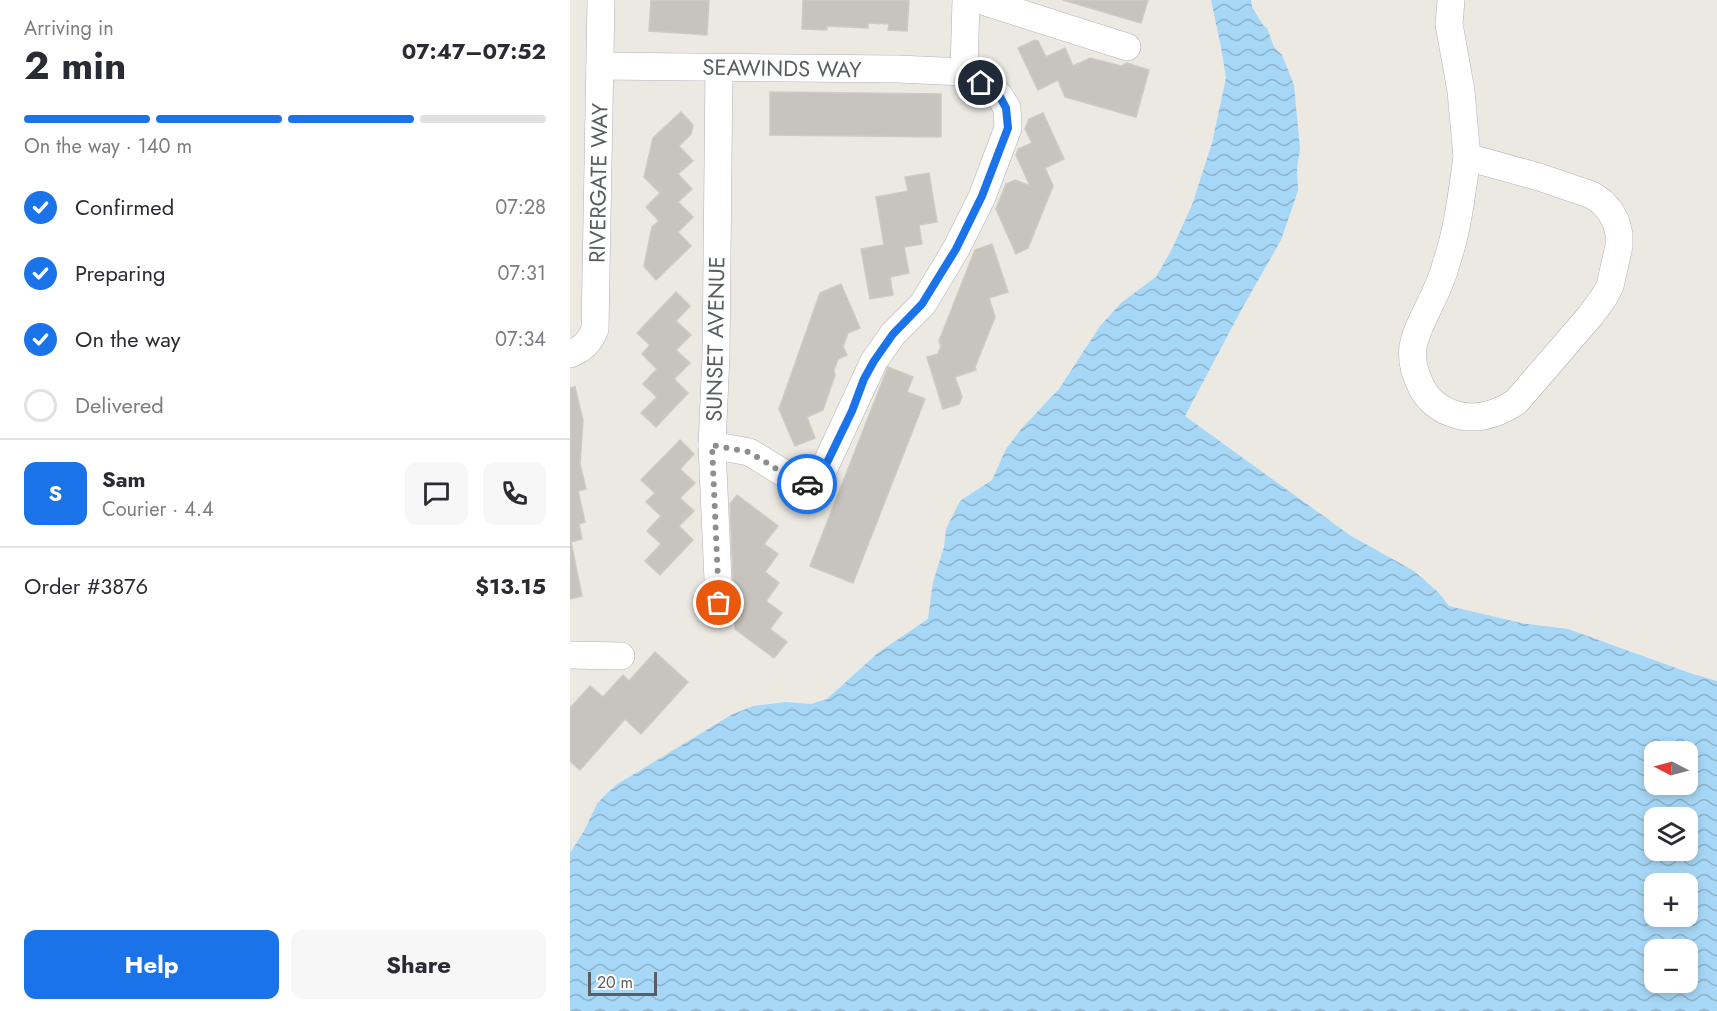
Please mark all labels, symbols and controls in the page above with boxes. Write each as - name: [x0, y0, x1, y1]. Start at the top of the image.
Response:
- text: Arriving in: [24, 14, 114, 43]
- text: 07:47–07:52: [402, 35, 546, 67]
- text: 2 min: [24, 37, 126, 94]
- street label: SEAWINDS WAY: [702, 51, 863, 85]
- pin: [955, 57, 1006, 108]
- icon: home: [964, 66, 997, 99]
- street label: RIVERGATE WAY: [581, 102, 615, 263]
- text: On the way · 140 m: [24, 132, 192, 161]
- icon: check: [24, 191, 57, 224]
- text: Confirmed: [75, 191, 174, 223]
- text: 07:28: [495, 193, 546, 222]
- street label: SUNSET AVENUE: [698, 256, 732, 422]
- icon: check: [24, 257, 57, 290]
- text: Preparing: [75, 257, 166, 289]
- text: 07:31: [498, 259, 546, 288]
- icon: check: [24, 323, 57, 356]
- text: On the way: [75, 323, 180, 355]
- text: 07:34: [495, 325, 546, 354]
- text: Delivered: [75, 389, 164, 421]
- courier: [777, 454, 837, 514]
- button: chat: [405, 462, 468, 525]
- button: phone: [483, 462, 546, 525]
- text: Sam: [102, 463, 146, 495]
- icon: car: [791, 468, 824, 501]
- text: S: [49, 477, 62, 509]
- text: Courier · 4.4: [102, 495, 214, 524]
- text: Order #3876: [24, 570, 148, 602]
- text: $13.15: [475, 570, 546, 602]
- pin: [693, 577, 744, 628]
- icon: bag: [702, 586, 735, 619]
- north arrow: [1644, 741, 1698, 795]
- map controls: [1644, 741, 1698, 993]
- button: layers: [1644, 807, 1698, 861]
- button: +: [1644, 873, 1698, 927]
- button: Help: [24, 930, 279, 999]
- button: Share: [291, 930, 546, 999]
- button: −: [1644, 939, 1698, 993]
- scale bar: [588, 969, 657, 996]
- text: 20 m: [597, 971, 633, 994]

